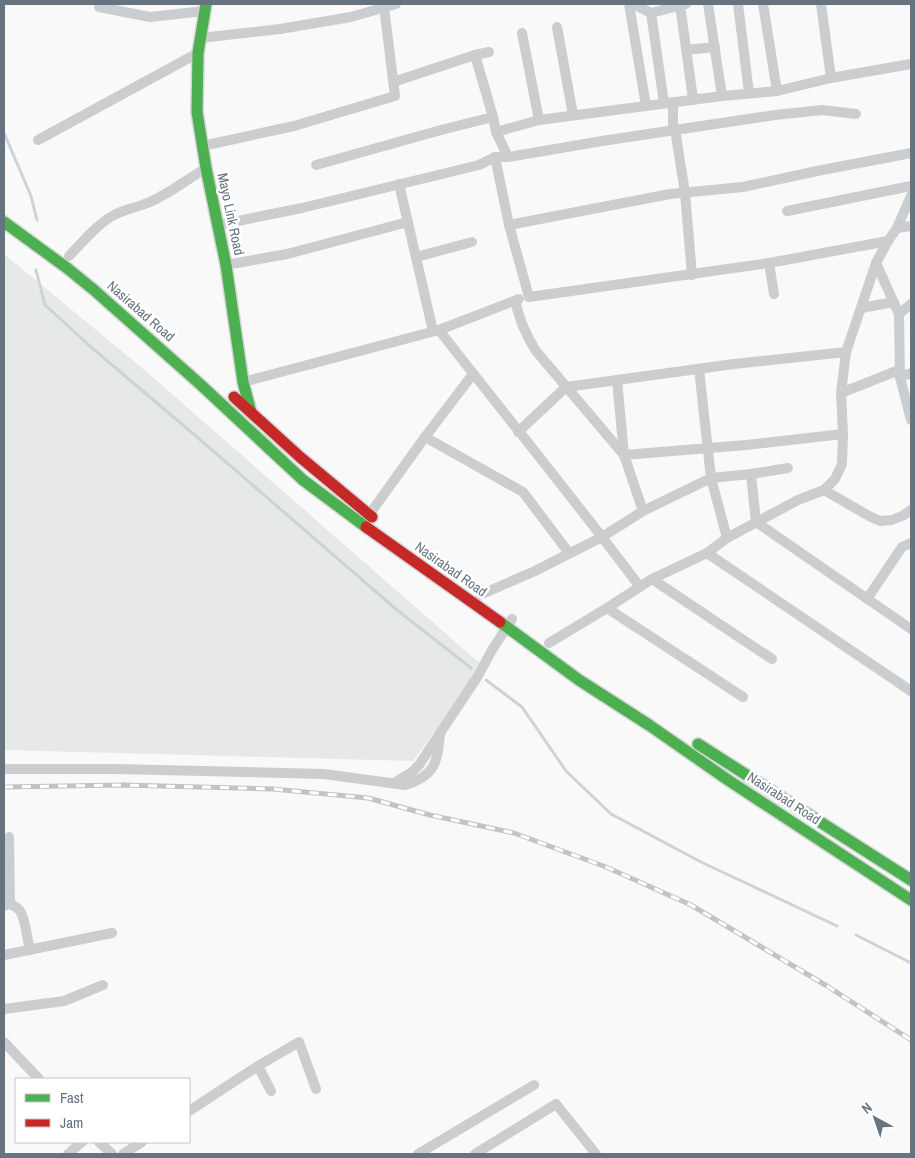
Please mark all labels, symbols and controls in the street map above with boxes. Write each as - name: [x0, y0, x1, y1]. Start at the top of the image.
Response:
- street label: Mayo Link Road: [214, 171, 248, 257]
- street label: Nasirabad Road: [104, 277, 178, 345]
- street label: Nasirabad Road: [412, 538, 490, 600]
- street label: Nasirabad Road: [744, 768, 824, 828]
- legend: [15, 1078, 190, 1143]
- text: Fast: [60, 1087, 84, 1108]
- north arrow: [850, 1093, 900, 1143]
- text: N: [858, 1098, 876, 1118]
- text: Jam: [60, 1112, 83, 1133]

